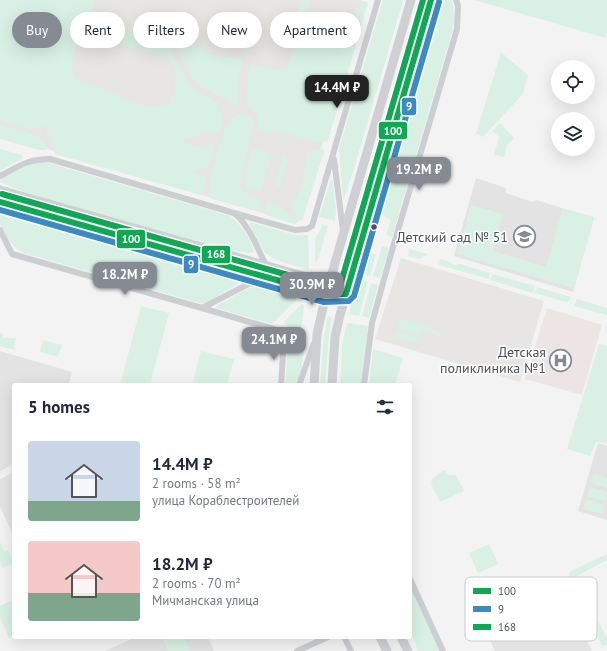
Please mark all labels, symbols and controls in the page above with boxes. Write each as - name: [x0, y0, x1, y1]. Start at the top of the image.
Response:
- chip: Buy: [12, 12, 62, 48]
- chip: Rent: [70, 12, 125, 48]
- chip: Filters: [133, 12, 199, 48]
- chip: New: [207, 12, 262, 48]
- chip: Apartment: [270, 12, 361, 48]
- map controls: [551, 60, 595, 156]
- button: locate: [551, 60, 595, 104]
- pin: 14.4M ₽: [300, 75, 374, 109]
- text: 14.4M ₽: [314, 79, 360, 96]
- line badge: 9: [401, 97, 417, 116]
- text: 9: [406, 99, 412, 113]
- button: layers: [551, 112, 595, 156]
- line badge: 100: [378, 121, 408, 140]
- text: 100: [384, 124, 402, 138]
- pin: 19.2M ₽: [382, 157, 456, 191]
- text: 19.2M ₽: [396, 161, 442, 178]
- unlabelled marker: [369, 222, 379, 232]
- school or university icon: Детский сад № 51: [511, 224, 537, 250]
- place label: Детский сад № 51: [397, 228, 508, 246]
- line badge: 100: [116, 229, 146, 249]
- text: 100: [122, 232, 140, 246]
- line badge: 168: [201, 245, 231, 264]
- text: 168: [207, 247, 225, 261]
- line badge: 9: [183, 255, 199, 274]
- text: 9: [188, 257, 194, 271]
- pin: 18.2M ₽: [88, 262, 162, 296]
- text: 18.2M ₽: [102, 266, 148, 283]
- pin: 30.9M ₽: [275, 272, 349, 306]
- text: 30.9M ₽: [289, 276, 335, 293]
- pin: 24.1M ₽: [237, 327, 311, 361]
- text: 24.1M ₽: [251, 331, 297, 348]
- place label: Детская поликлиника №1: [440, 343, 546, 377]
- hospital icon: Детская поликлиника №1: [548, 347, 574, 373]
- text: 5 homes: [28, 396, 90, 418]
- icon: filters: [374, 396, 396, 418]
- text: 14.4M ₽: [152, 453, 213, 475]
- icon: home: [60, 457, 108, 505]
- text: 2 rooms · 58 m²: [152, 475, 241, 492]
- text: улица Кораблестроителей: [152, 492, 299, 509]
- text: 18.2M ₽: [152, 553, 213, 575]
- icon: home: [60, 557, 108, 605]
- text: 2 rooms · 70 m²: [152, 575, 241, 592]
- legend: [465, 577, 597, 641]
- text: 100: [498, 584, 516, 598]
- text: Мичманская улица: [152, 592, 259, 609]
- text: 9: [498, 602, 504, 616]
- text: 168: [498, 620, 516, 634]

